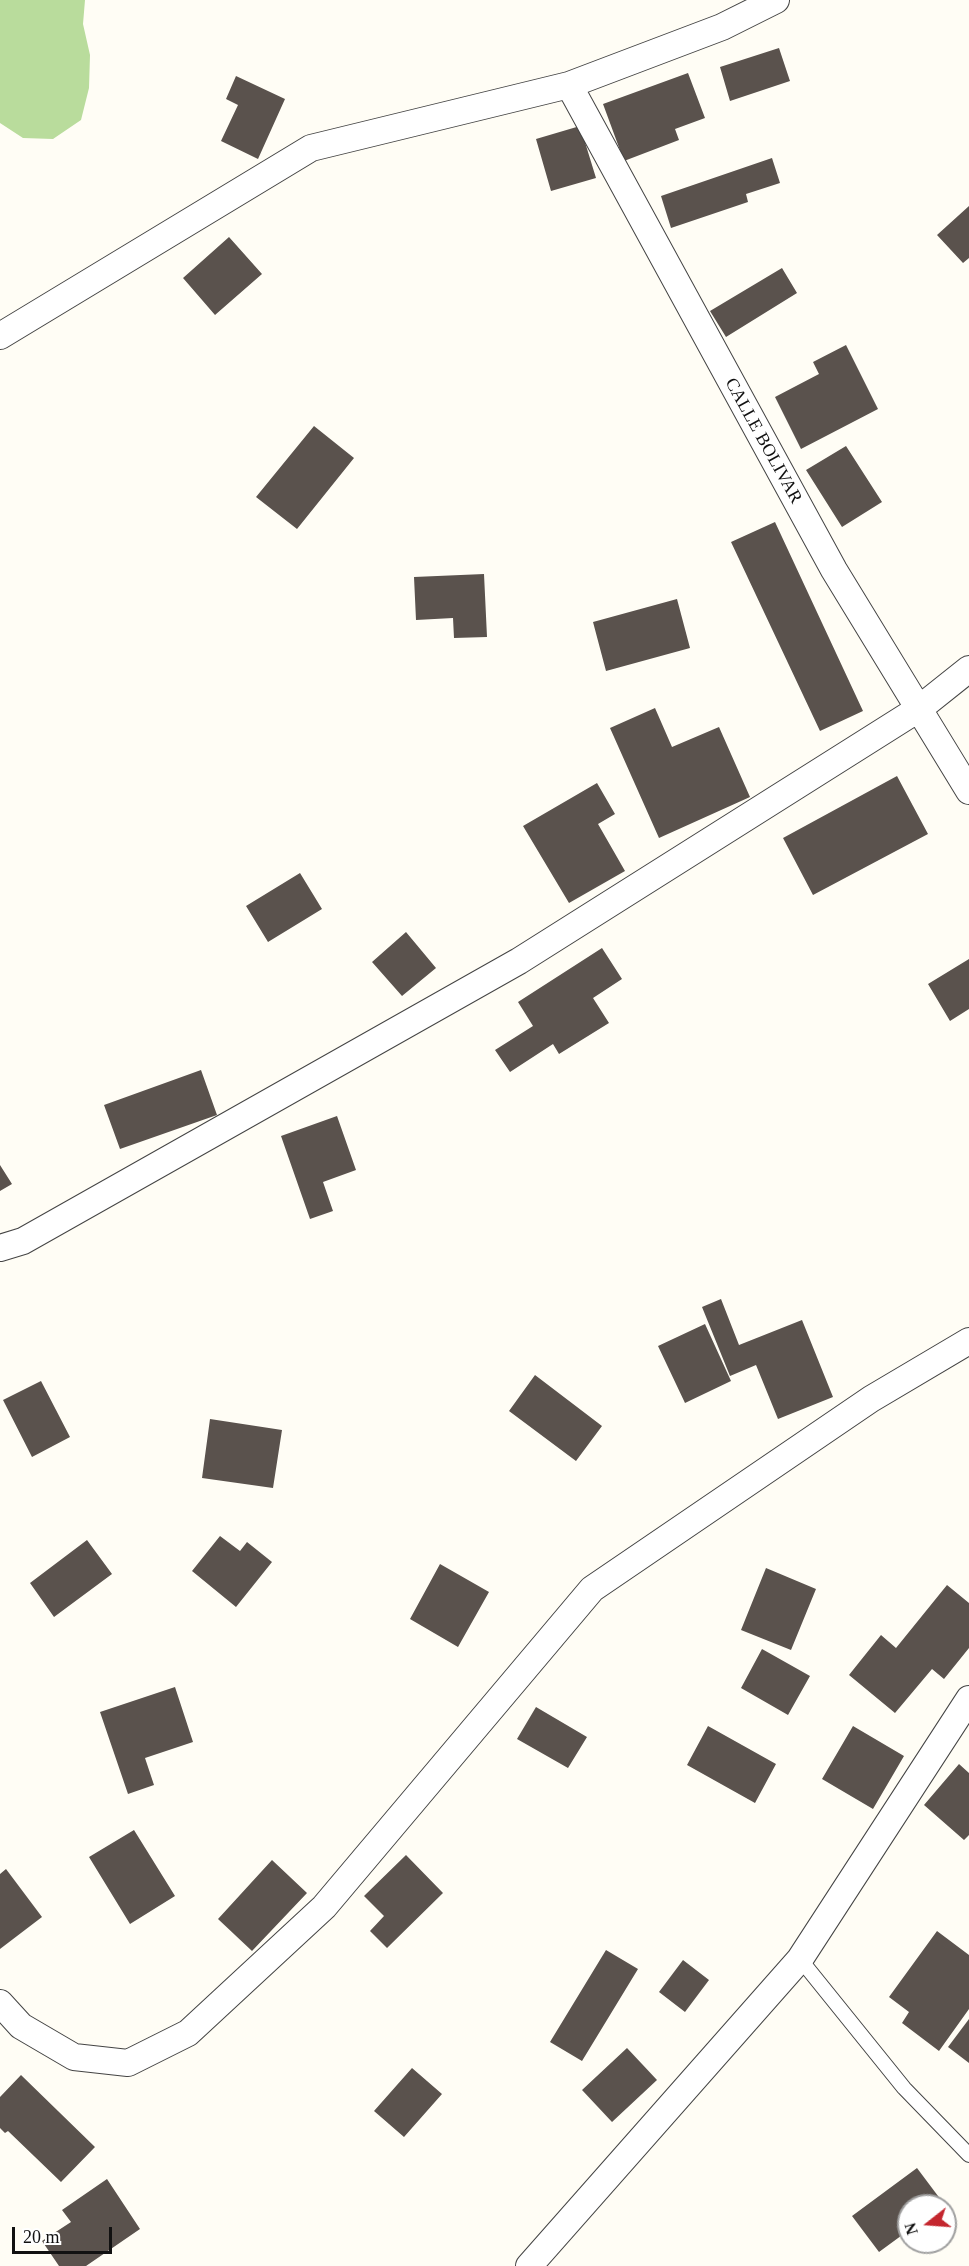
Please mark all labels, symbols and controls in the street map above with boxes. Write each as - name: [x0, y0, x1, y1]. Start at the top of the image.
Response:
- street label: CALLE BOLIVAR: [720, 374, 806, 508]
- north arrow: [897, 2194, 957, 2254]
- scale bar: [15, 2215, 116, 2253]
- text: N: [901, 2221, 921, 2237]
- text: 20 m: [23, 2227, 60, 2247]

